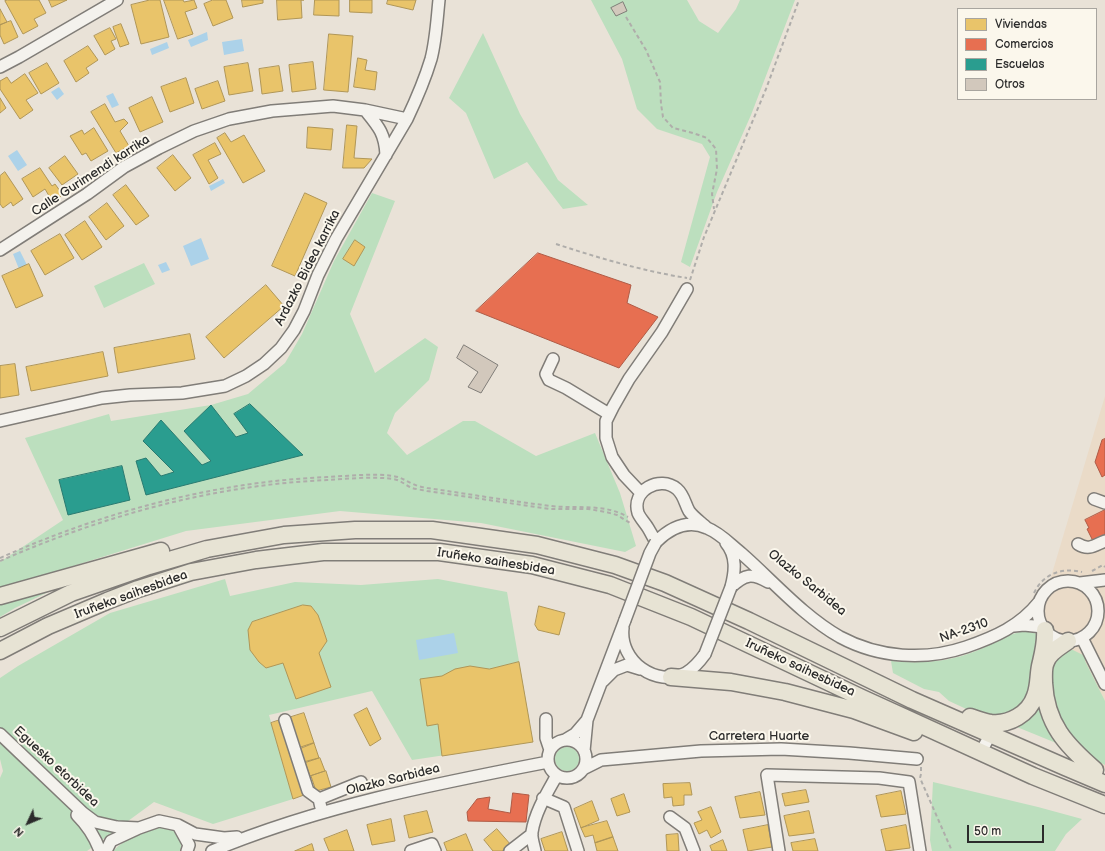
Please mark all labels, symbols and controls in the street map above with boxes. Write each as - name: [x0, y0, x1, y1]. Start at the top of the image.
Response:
- legend: [957, 8, 1097, 100]
- text: Viviendas: [995, 17, 1047, 32]
- text: Comercios: [995, 37, 1053, 52]
- text: Escuelas: [995, 57, 1044, 72]
- text: Otros: [995, 77, 1025, 92]
- street label: Calle Gurimendi karrika: [29, 132, 153, 220]
- street label: Ardazko Bidea karrika: [272, 207, 344, 329]
- street label: Iruñeko saihesbidea: [436, 545, 556, 579]
- street label: Olazko Sarbidea: [765, 547, 849, 619]
- street label: Iruñeko saihesbidea: [72, 567, 190, 623]
- street label: NA-2310: [938, 615, 990, 647]
- street label: Iruñeko saihesbidea: [743, 636, 857, 700]
- street label: Eguesko etorbidea: [10, 724, 102, 810]
- street label: Carretera Huarte: [709, 729, 809, 745]
- street label: Olazko Sarbidea: [344, 761, 442, 799]
- north arrow: [8, 803, 48, 843]
- scale bar: [969, 817, 1046, 843]
- text: N: [11, 824, 27, 839]
- text: 50 m: [974, 824, 1001, 839]

